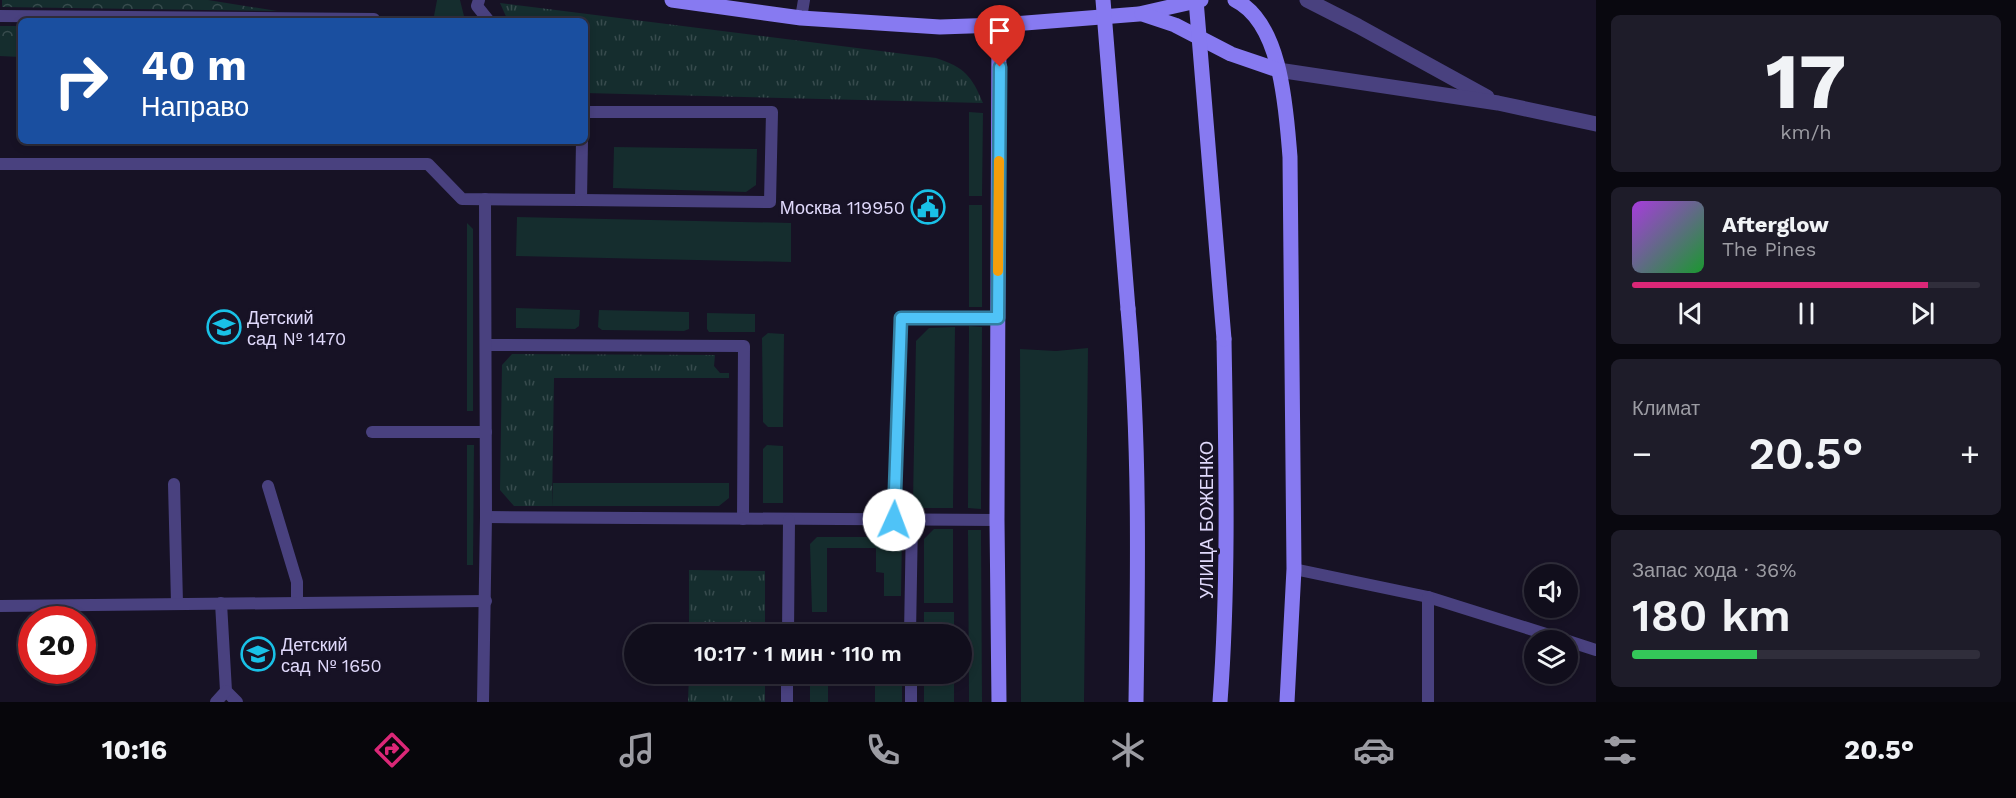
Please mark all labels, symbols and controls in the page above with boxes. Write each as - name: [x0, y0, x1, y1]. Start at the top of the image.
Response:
- pin: [974, 5, 1025, 67]
- icon: arrive: [983, 14, 1016, 47]
- text: 17: [1765, 35, 1847, 127]
- text: 40 m: [141, 41, 247, 90]
- icon: right: [42, 42, 120, 120]
- text: Направо: [141, 91, 249, 123]
- text: km/h: [1780, 120, 1832, 144]
- public building icon: Москва 119950: [910, 189, 946, 225]
- place label: Москва 119950: [780, 197, 905, 218]
- text: Afterglow: [1722, 212, 1829, 237]
- text: The Pines: [1722, 237, 1816, 261]
- icon: previous: [1674, 297, 1707, 330]
- icon: pause: [1790, 297, 1823, 330]
- icon: next: [1906, 297, 1939, 330]
- place label: Детский сад № 1470: [247, 307, 346, 349]
- school or university icon: Детский сад № 1470: [206, 309, 242, 345]
- text: Климат: [1632, 396, 1700, 420]
- text: 20.5°: [1748, 427, 1864, 480]
- text: −: [1632, 434, 1652, 473]
- text: +: [1960, 434, 1980, 473]
- street label: УЛИЦА БОЖЕНКО: [1196, 441, 1217, 599]
- position arrow: [862, 488, 926, 552]
- text: Запас хода · 36%: [1632, 558, 1796, 582]
- map controls: [1524, 564, 1578, 684]
- button: sound: [1524, 564, 1578, 618]
- text: 180 km: [1632, 589, 1791, 642]
- speed limit sign: 20: [18, 606, 96, 684]
- button: layers: [1524, 630, 1578, 684]
- place label: Детский сад № 1650: [281, 634, 382, 676]
- school or university icon: Детский сад № 1650: [240, 636, 276, 672]
- text: 10:17 · 1 мин · 110 m: [694, 641, 902, 666]
- icon: directions: [371, 729, 413, 771]
- icon: music: [616, 729, 658, 771]
- icon: phone: [862, 729, 904, 771]
- icon: climate: [1107, 729, 1149, 771]
- icon: car: [1353, 729, 1395, 771]
- icon: filters: [1599, 729, 1641, 771]
- text: 10:16: [102, 734, 167, 766]
- text: 20.5°: [1844, 734, 1914, 766]

